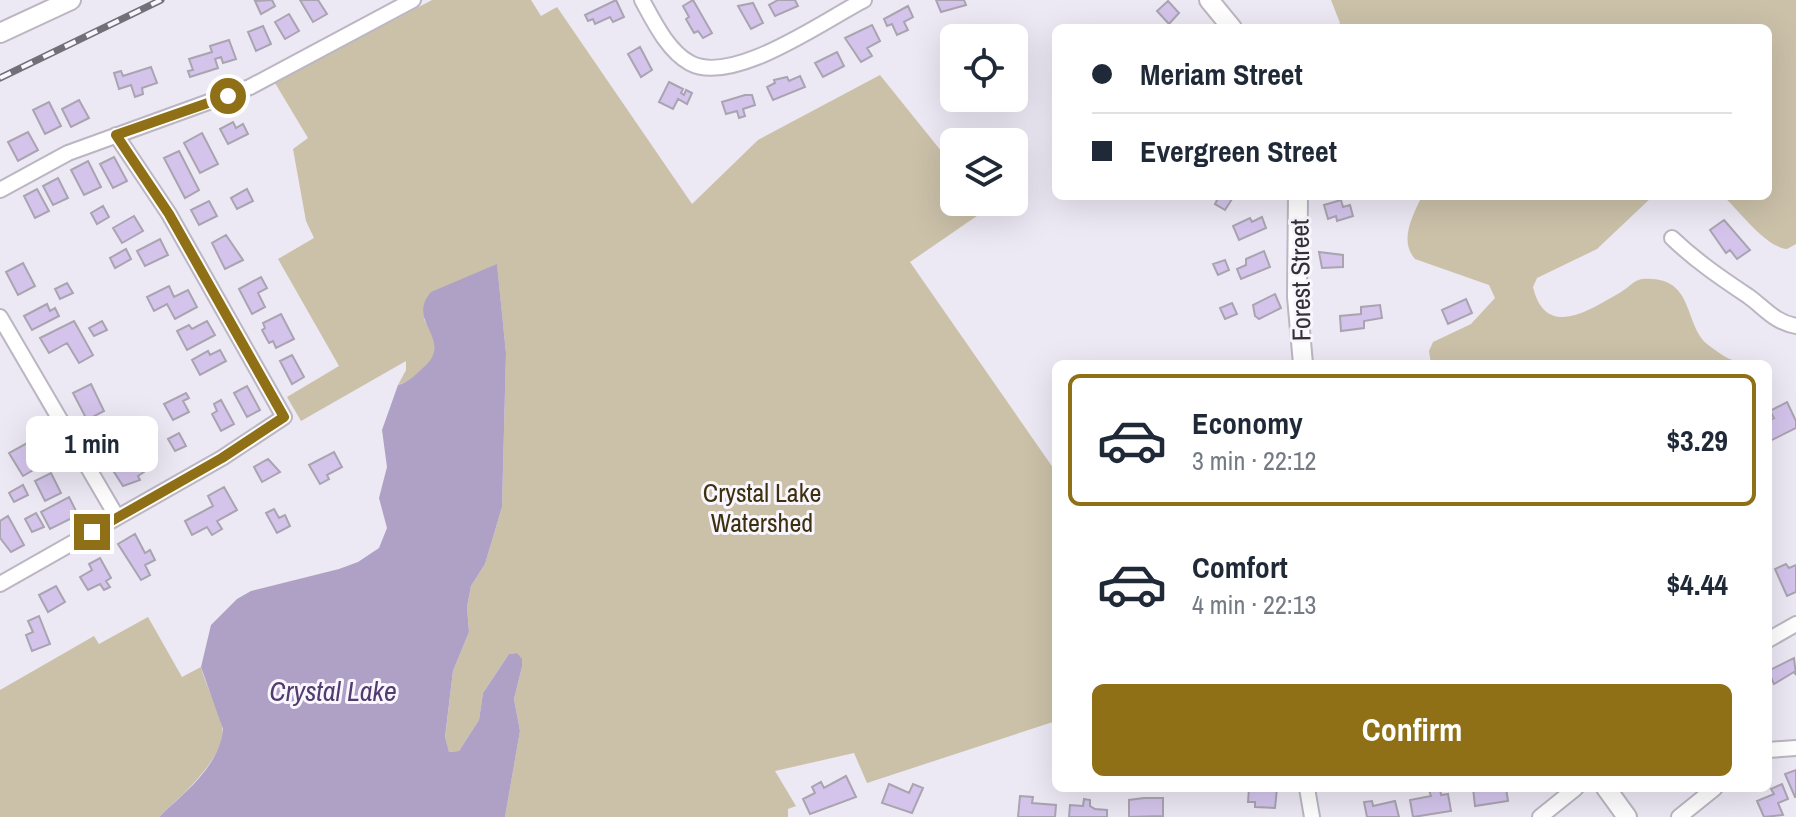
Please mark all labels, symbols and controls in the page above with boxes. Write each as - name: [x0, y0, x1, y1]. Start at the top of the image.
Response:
- map controls: [940, 24, 1028, 216]
- button: locate: [940, 24, 1028, 112]
- text: Meriam Street: [1140, 54, 1303, 94]
- route start: [210, 78, 246, 114]
- button: layers: [940, 128, 1028, 216]
- text: Evergreen Street: [1140, 131, 1337, 171]
- street label: Forest Street: [1281, 219, 1319, 341]
- text: Economy: [1192, 403, 1303, 443]
- icon: car: [1096, 404, 1168, 476]
- callout: 1 min: [26, 416, 158, 472]
- text: $3.29: [1666, 420, 1728, 460]
- text: 1 min: [64, 426, 120, 461]
- text: 3 min · 22:12: [1192, 443, 1316, 478]
- park label: Crystal Lake Watershed: [703, 475, 821, 540]
- route end: [74, 514, 110, 550]
- text: Comfort: [1192, 547, 1288, 587]
- icon: car: [1096, 548, 1168, 620]
- text: $4.44: [1666, 564, 1728, 604]
- text: 4 min · 22:13: [1192, 587, 1316, 622]
- water label: Crystal Lake: [269, 672, 397, 710]
- button: Confirm: [1092, 684, 1732, 776]

